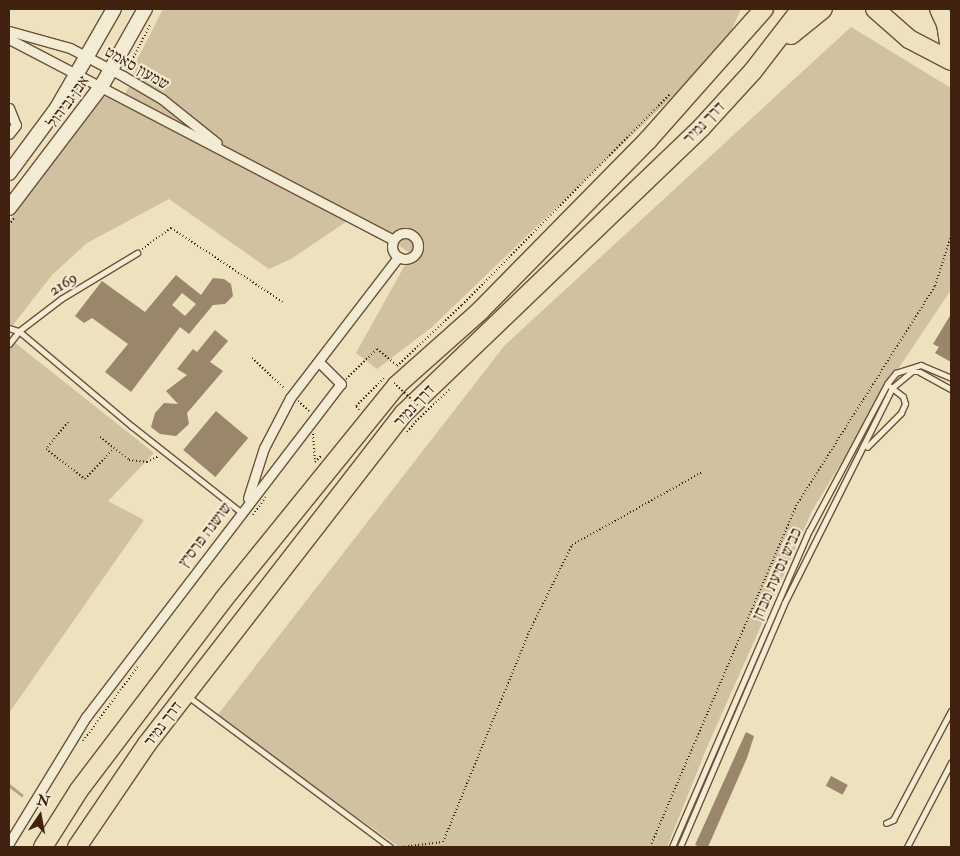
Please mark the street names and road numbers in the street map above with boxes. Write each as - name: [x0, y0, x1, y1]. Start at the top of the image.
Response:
- street label: שמעון סאמט: [101, 42, 173, 94]
- street label: אבן גבירול: [43, 72, 93, 132]
- street label: דרך נמיר: [679, 98, 729, 148]
- street label: 2169: [45, 268, 81, 300]
- street label: דרך נמיר: [389, 381, 439, 431]
- street label: שושנה פרסיץ: [174, 499, 236, 571]
- street label: כביש נסיעת מבחן: [748, 525, 806, 623]
- street label: דרך נמיר: [140, 698, 186, 750]

